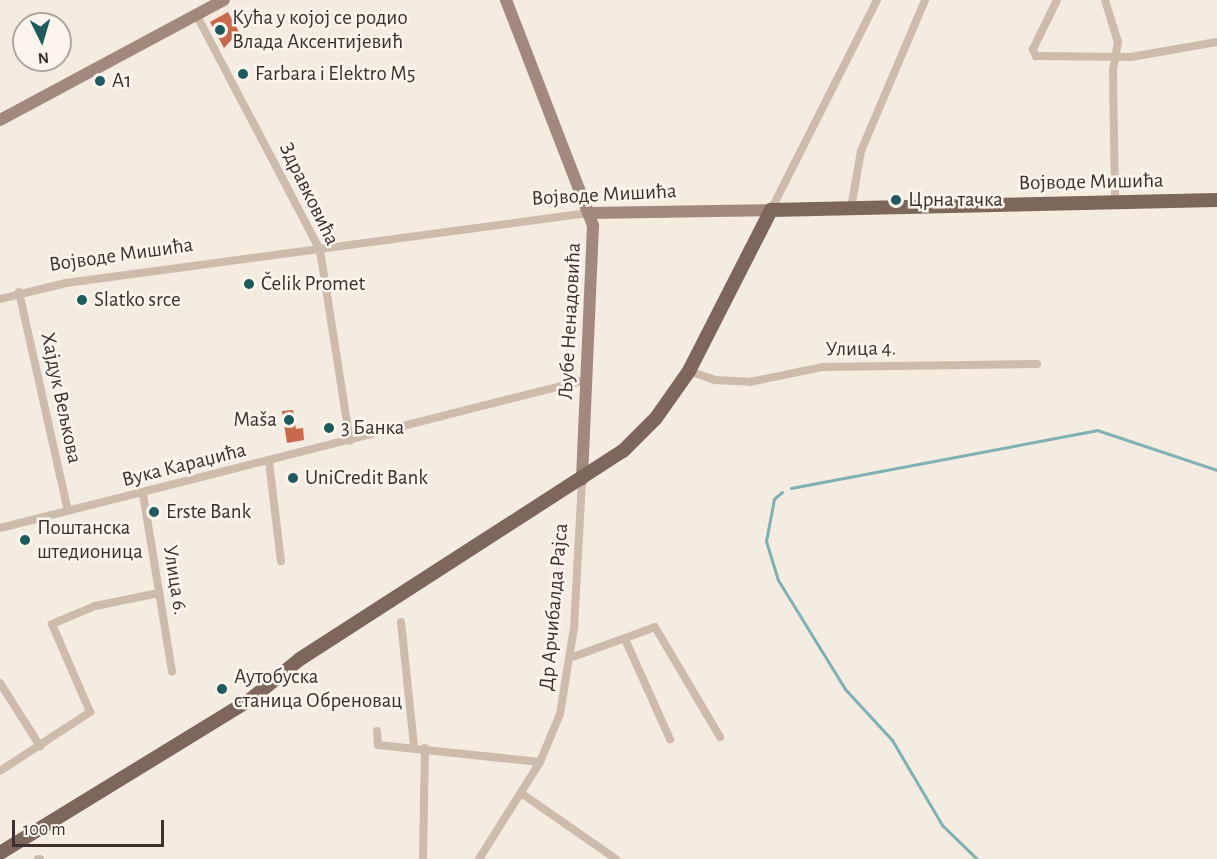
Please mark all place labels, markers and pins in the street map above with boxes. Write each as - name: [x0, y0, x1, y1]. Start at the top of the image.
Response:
- place label: Кућа у којој се родио Влада Аксентијевић: [232, 5, 408, 55]
- marker: Кућа у којој се родио Влада Аксентијевић: [213, 23, 227, 37]
- place label: Farbara i Elektro M5: [255, 61, 416, 87]
- marker: Farbara i Elektro M5: [236, 67, 250, 81]
- place label: A1: [112, 68, 131, 94]
- marker: A1: [93, 74, 107, 88]
- place label: Црна тачка: [908, 187, 1003, 213]
- marker: Црна тачка: [889, 193, 903, 207]
- place label: Čelik Promet: [261, 271, 365, 297]
- marker: Čelik Promet: [242, 277, 256, 291]
- place label: Slatko srce: [94, 287, 181, 313]
- marker: Slatko srce: [75, 293, 89, 307]
- place label: Maša: [233, 407, 277, 433]
- marker: Maša: [282, 413, 296, 427]
- place label: 3 Банка: [341, 415, 404, 441]
- marker: 3 Банка: [322, 421, 336, 435]
- place label: UniCredit Bank: [305, 465, 428, 491]
- marker: UniCredit Bank: [286, 471, 300, 485]
- place label: Erste Bank: [166, 499, 251, 525]
- marker: Erste Bank: [147, 505, 161, 519]
- place label: Поштанска штедионица: [37, 515, 143, 565]
- marker: Поштанска штедионица: [18, 533, 32, 547]
- place label: Аутобуска станица Обреновац: [234, 664, 402, 714]
- marker: Аутобуска станица Обреновац: [215, 682, 229, 696]

